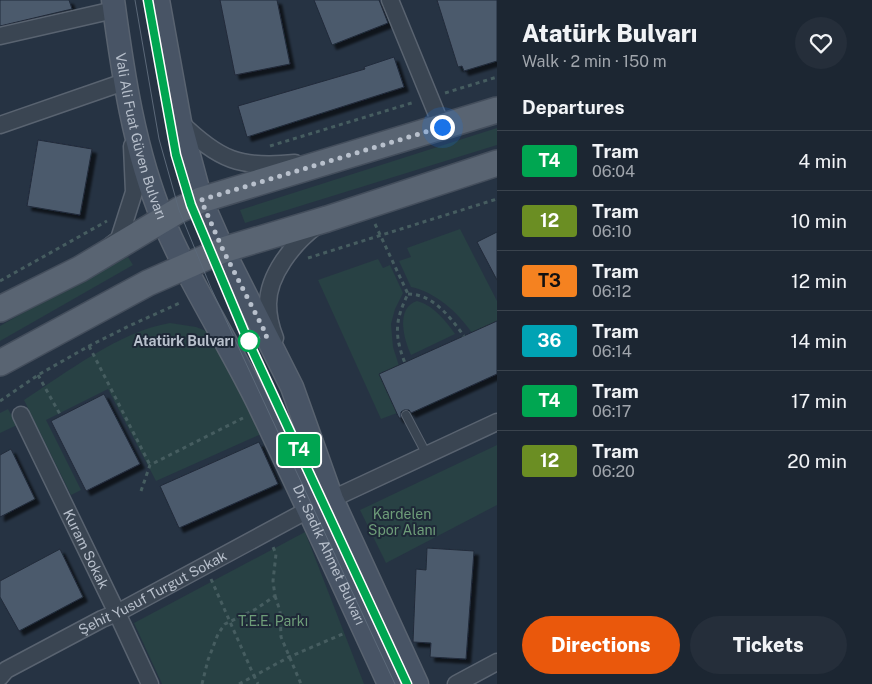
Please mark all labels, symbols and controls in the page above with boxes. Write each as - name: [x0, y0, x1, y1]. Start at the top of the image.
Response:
- button: heart: [795, 17, 847, 69]
- text: Atatürk Bulvarı: [522, 19, 697, 47]
- street label: Vali Ali Fuat Güven Bulvarı: [113, 52, 170, 221]
- text: Walk · 2 min · 150 m: [522, 52, 667, 71]
- text: Departures: [522, 96, 625, 118]
- your location: [430, 115, 455, 140]
- text: Tram: [592, 140, 639, 162]
- text: T4: [539, 150, 560, 171]
- text: 4 min: [798, 150, 847, 172]
- text: 06:04: [592, 162, 635, 181]
- text: Tram: [592, 200, 639, 222]
- text: 12: [540, 210, 559, 231]
- text: 10 min: [791, 210, 847, 232]
- text: 06:10: [592, 222, 632, 241]
- text: Tram: [592, 260, 639, 282]
- text: T3: [538, 270, 561, 291]
- text: 12 min: [791, 270, 847, 292]
- text: 06:12: [592, 282, 631, 301]
- text: Tram: [592, 320, 639, 342]
- marker: Atatürk Bulvarı: [238, 330, 260, 352]
- text: 36: [538, 330, 561, 351]
- text: 14 min: [790, 330, 847, 352]
- place label: Atatürk Bulvarı: [133, 333, 234, 349]
- text: 06:14: [592, 342, 632, 361]
- text: Tram: [592, 380, 639, 402]
- text: T4: [539, 390, 560, 411]
- text: 17 min: [791, 390, 847, 412]
- text: 06:17: [592, 402, 631, 421]
- line badge: T4: [276, 434, 322, 466]
- text: T4: [288, 439, 310, 460]
- text: Tram: [592, 440, 639, 462]
- text: 12: [540, 450, 559, 471]
- text: 20 min: [787, 450, 847, 472]
- text: 06:20: [592, 462, 635, 481]
- street label: Dr. Sadık Ahmet Bulvarı: [290, 482, 369, 627]
- park label: Kardelen Spor Alanı: [368, 506, 436, 538]
- street label: Kuram Sokak: [60, 507, 112, 592]
- street label: Şehit Yusuf Turgut Sokak: [76, 547, 230, 638]
- park label: T.E.E. Parkı: [238, 613, 308, 629]
- button: Directions: [522, 616, 680, 674]
- button: Tickets: [690, 616, 847, 674]

